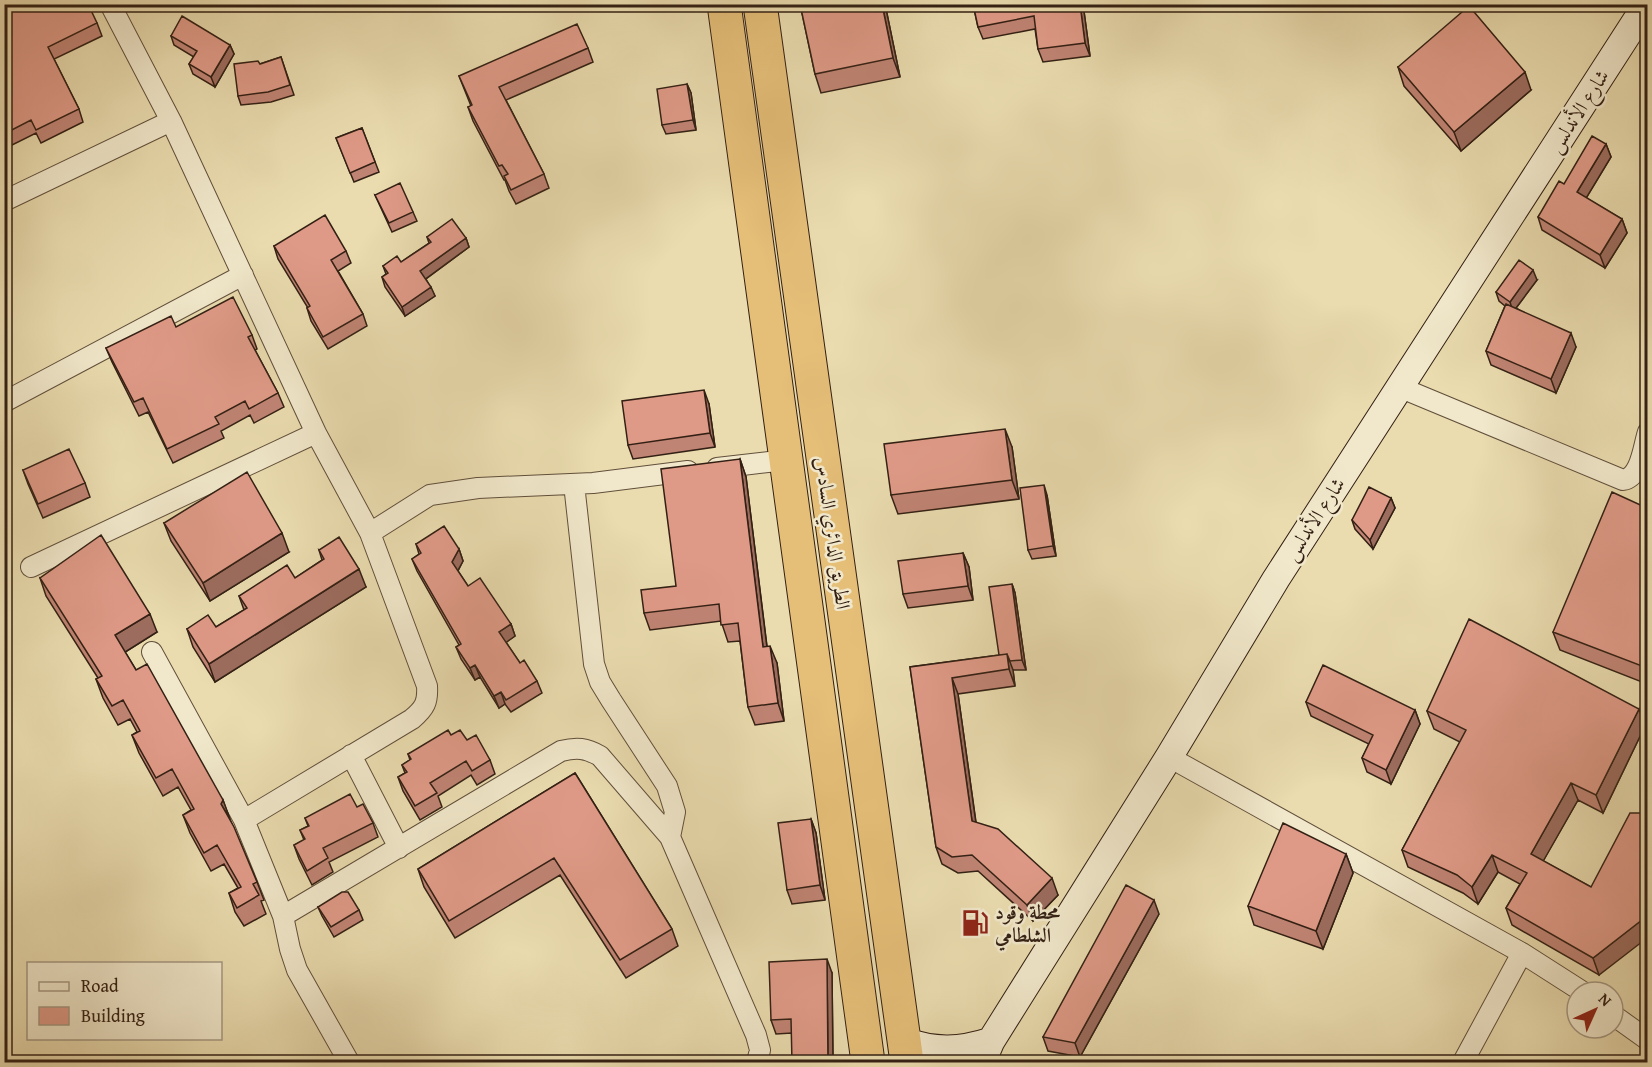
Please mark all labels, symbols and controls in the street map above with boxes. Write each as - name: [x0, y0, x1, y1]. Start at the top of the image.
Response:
- street label: شارع الأندلس: [1540, 63, 1619, 160]
- street label: الطريق الدائري السادس: [806, 455, 859, 611]
- street label: شارع الأندلس: [1276, 471, 1355, 568]
- place label: محطة وقود الشلطامي: [994, 897, 1061, 951]
- fuel station icon: محطة وقود الشلطامي: [960, 908, 990, 938]
- legend: [27, 962, 222, 1040]
- text: Road: [81, 972, 119, 999]
- north arrow: [1565, 980, 1625, 1040]
- text: N: [1593, 987, 1618, 1012]
- text: Building: [81, 1002, 145, 1029]

